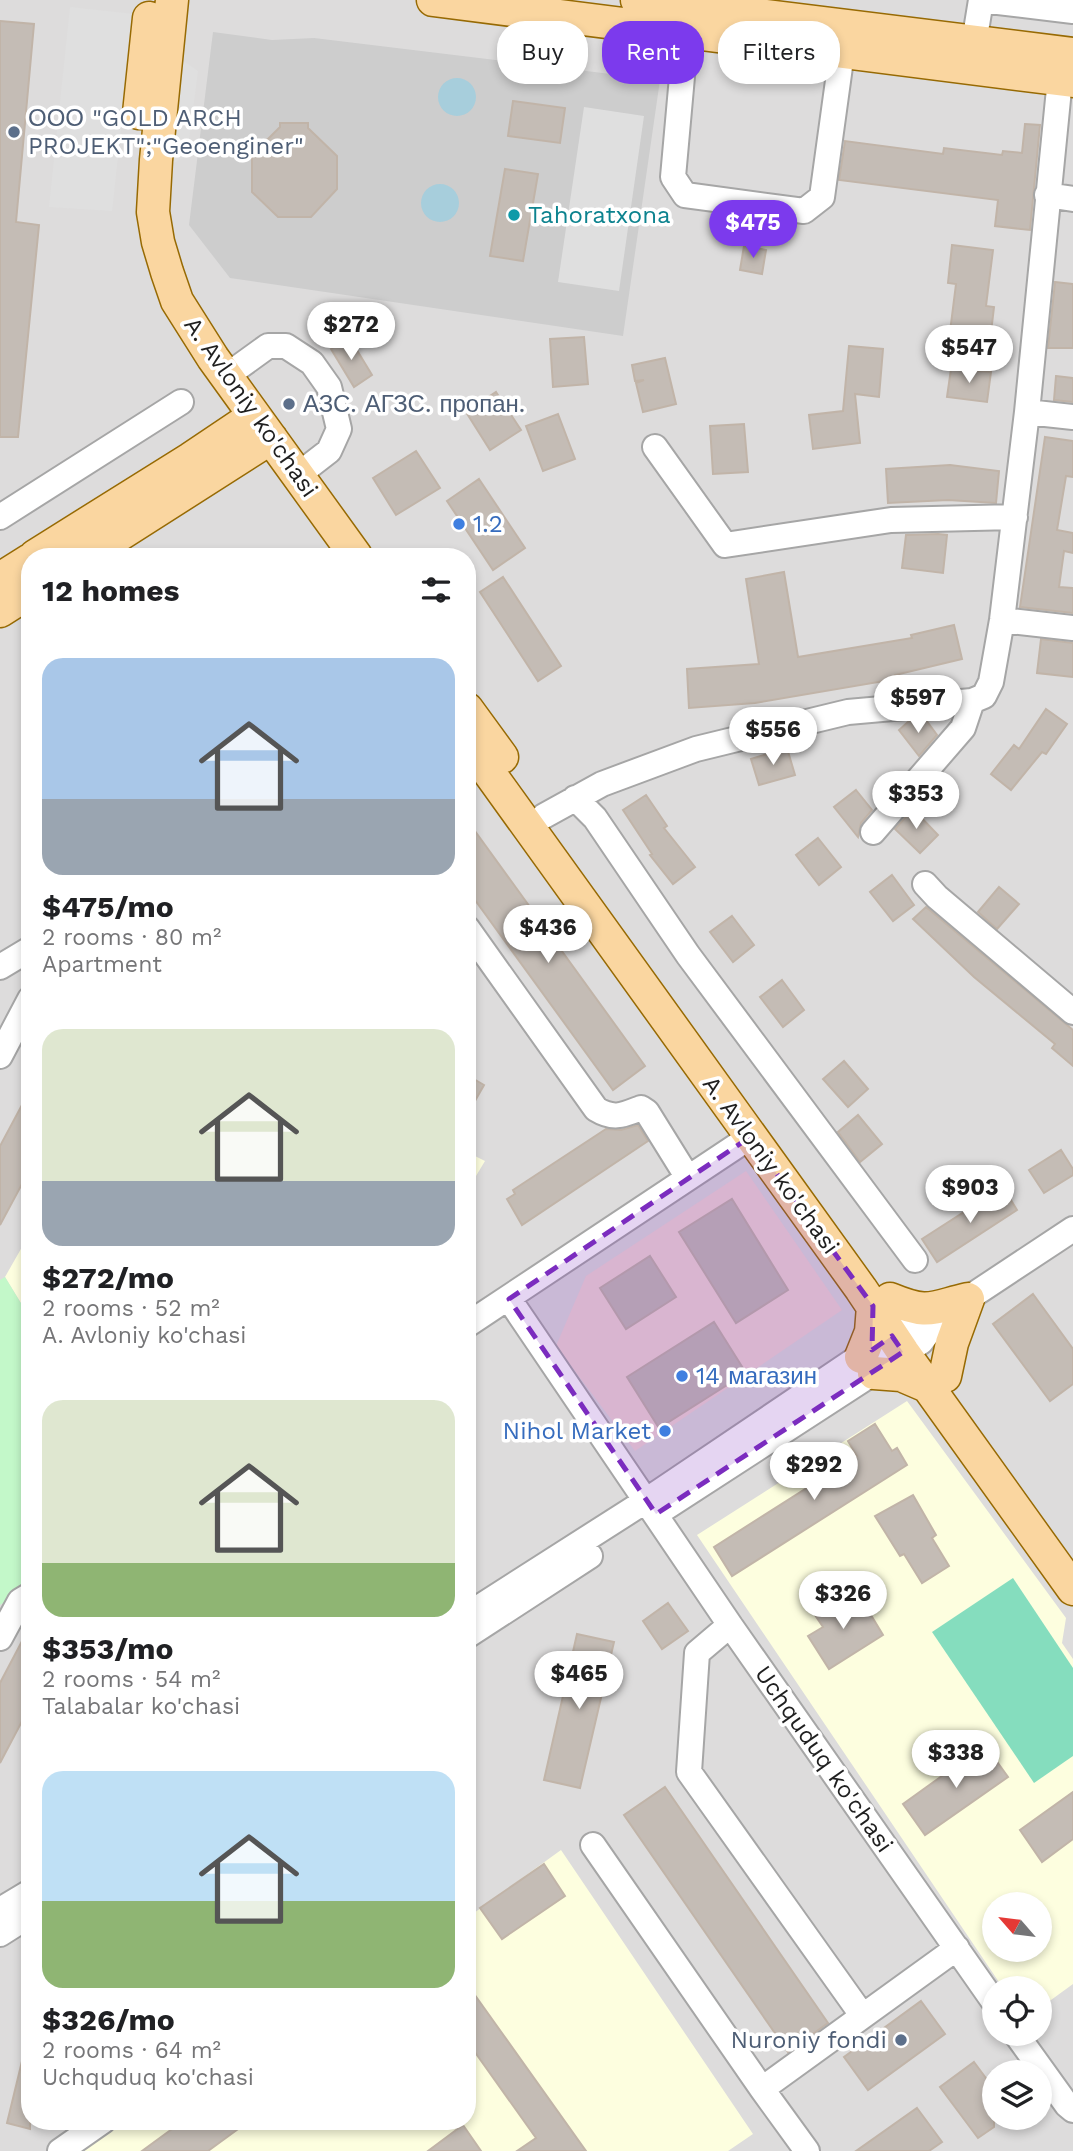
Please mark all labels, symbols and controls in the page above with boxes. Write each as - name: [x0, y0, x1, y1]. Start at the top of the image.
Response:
- chip: Buy: [497, 21, 588, 84]
- chip: Rent: [602, 21, 704, 84]
- chip: Filters: [718, 21, 840, 84]
- place label: ООО "GOLD ARCH PROJEKT";"Geoenginer": [28, 104, 304, 160]
- marker: ООО "GOLD ARCH PROJEKT";"Geoenginer": [6, 124, 22, 140]
- place label: Tahoratxona: [528, 201, 671, 229]
- pin: $475: [712, 201, 794, 260]
- marker: Tahoratxona: [506, 207, 522, 223]
- text: $475: [725, 209, 781, 236]
- pin: $272: [310, 302, 392, 362]
- text: $272: [323, 311, 379, 338]
- street label: A. Avloniy ko'chasi: [178, 312, 324, 502]
- pin: $547: [928, 326, 1010, 385]
- text: $547: [941, 334, 997, 361]
- place label: АЗС. АГЗС. пропан.: [303, 390, 525, 418]
- marker: АЗС. АГЗС. пропан.: [281, 396, 297, 412]
- place label: 1.2: [473, 510, 503, 538]
- marker: 1.2: [451, 516, 467, 532]
- icon: filters: [417, 571, 455, 609]
- text: 12 homes: [42, 573, 180, 608]
- pin: $597: [877, 676, 959, 735]
- text: $597: [890, 684, 946, 711]
- icon: home: [186, 703, 312, 829]
- pin: $556: [732, 708, 814, 767]
- text: $556: [745, 716, 801, 743]
- pin: $353: [875, 772, 957, 831]
- text: $353: [888, 780, 944, 807]
- text: $475/mo: [42, 889, 174, 924]
- pin: $436: [507, 906, 589, 965]
- text: $436: [519, 914, 577, 941]
- text: 2 rooms · 80 m²: [42, 924, 221, 951]
- text: Apartment: [42, 951, 162, 978]
- street label: A. Avloniy ko'chasi: [697, 1070, 845, 1260]
- icon: home: [186, 1074, 312, 1200]
- pin: $903: [929, 1166, 1011, 1225]
- text: $903: [941, 1174, 999, 1201]
- text: $272/mo: [42, 1260, 174, 1295]
- text: 2 rooms · 52 m²: [42, 1295, 220, 1322]
- text: A. Avloniy ko'chasi: [42, 1322, 246, 1349]
- place label: 14 магазин: [696, 1362, 817, 1390]
- marker: 14 магазин: [674, 1368, 690, 1384]
- place label: Nihol Market: [503, 1417, 651, 1445]
- marker: Nihol Market: [657, 1423, 673, 1439]
- pin: $292: [773, 1442, 855, 1502]
- icon: home: [186, 1445, 312, 1571]
- text: $292: [786, 1451, 842, 1478]
- pin: $326: [802, 1572, 884, 1631]
- text: $326: [815, 1580, 871, 1607]
- text: $353/mo: [42, 1631, 174, 1666]
- pin: $465: [538, 1652, 620, 1711]
- text: $465: [550, 1660, 608, 1687]
- street label: Uchquduq ko'chasi: [749, 1660, 899, 1858]
- text: 2 rooms · 54 m²: [42, 1666, 220, 1693]
- text: Talabalar ko'chasi: [42, 1693, 240, 1720]
- pin: $338: [915, 1730, 997, 1790]
- text: $338: [928, 1739, 984, 1766]
- icon: home: [186, 1816, 312, 1942]
- north arrow: [982, 1892, 1052, 1962]
- map controls: [982, 1892, 1052, 2130]
- button: locate: [982, 1976, 1052, 2046]
- text: $326/mo: [42, 2002, 175, 2037]
- place label: Nuroniy fondi: [730, 2026, 887, 2054]
- marker: Nuroniy fondi: [893, 2032, 909, 2048]
- text: 2 rooms · 64 m²: [42, 2037, 221, 2064]
- button: layers: [982, 2060, 1052, 2130]
- text: Uchquduq ko'chasi: [42, 2064, 254, 2091]

